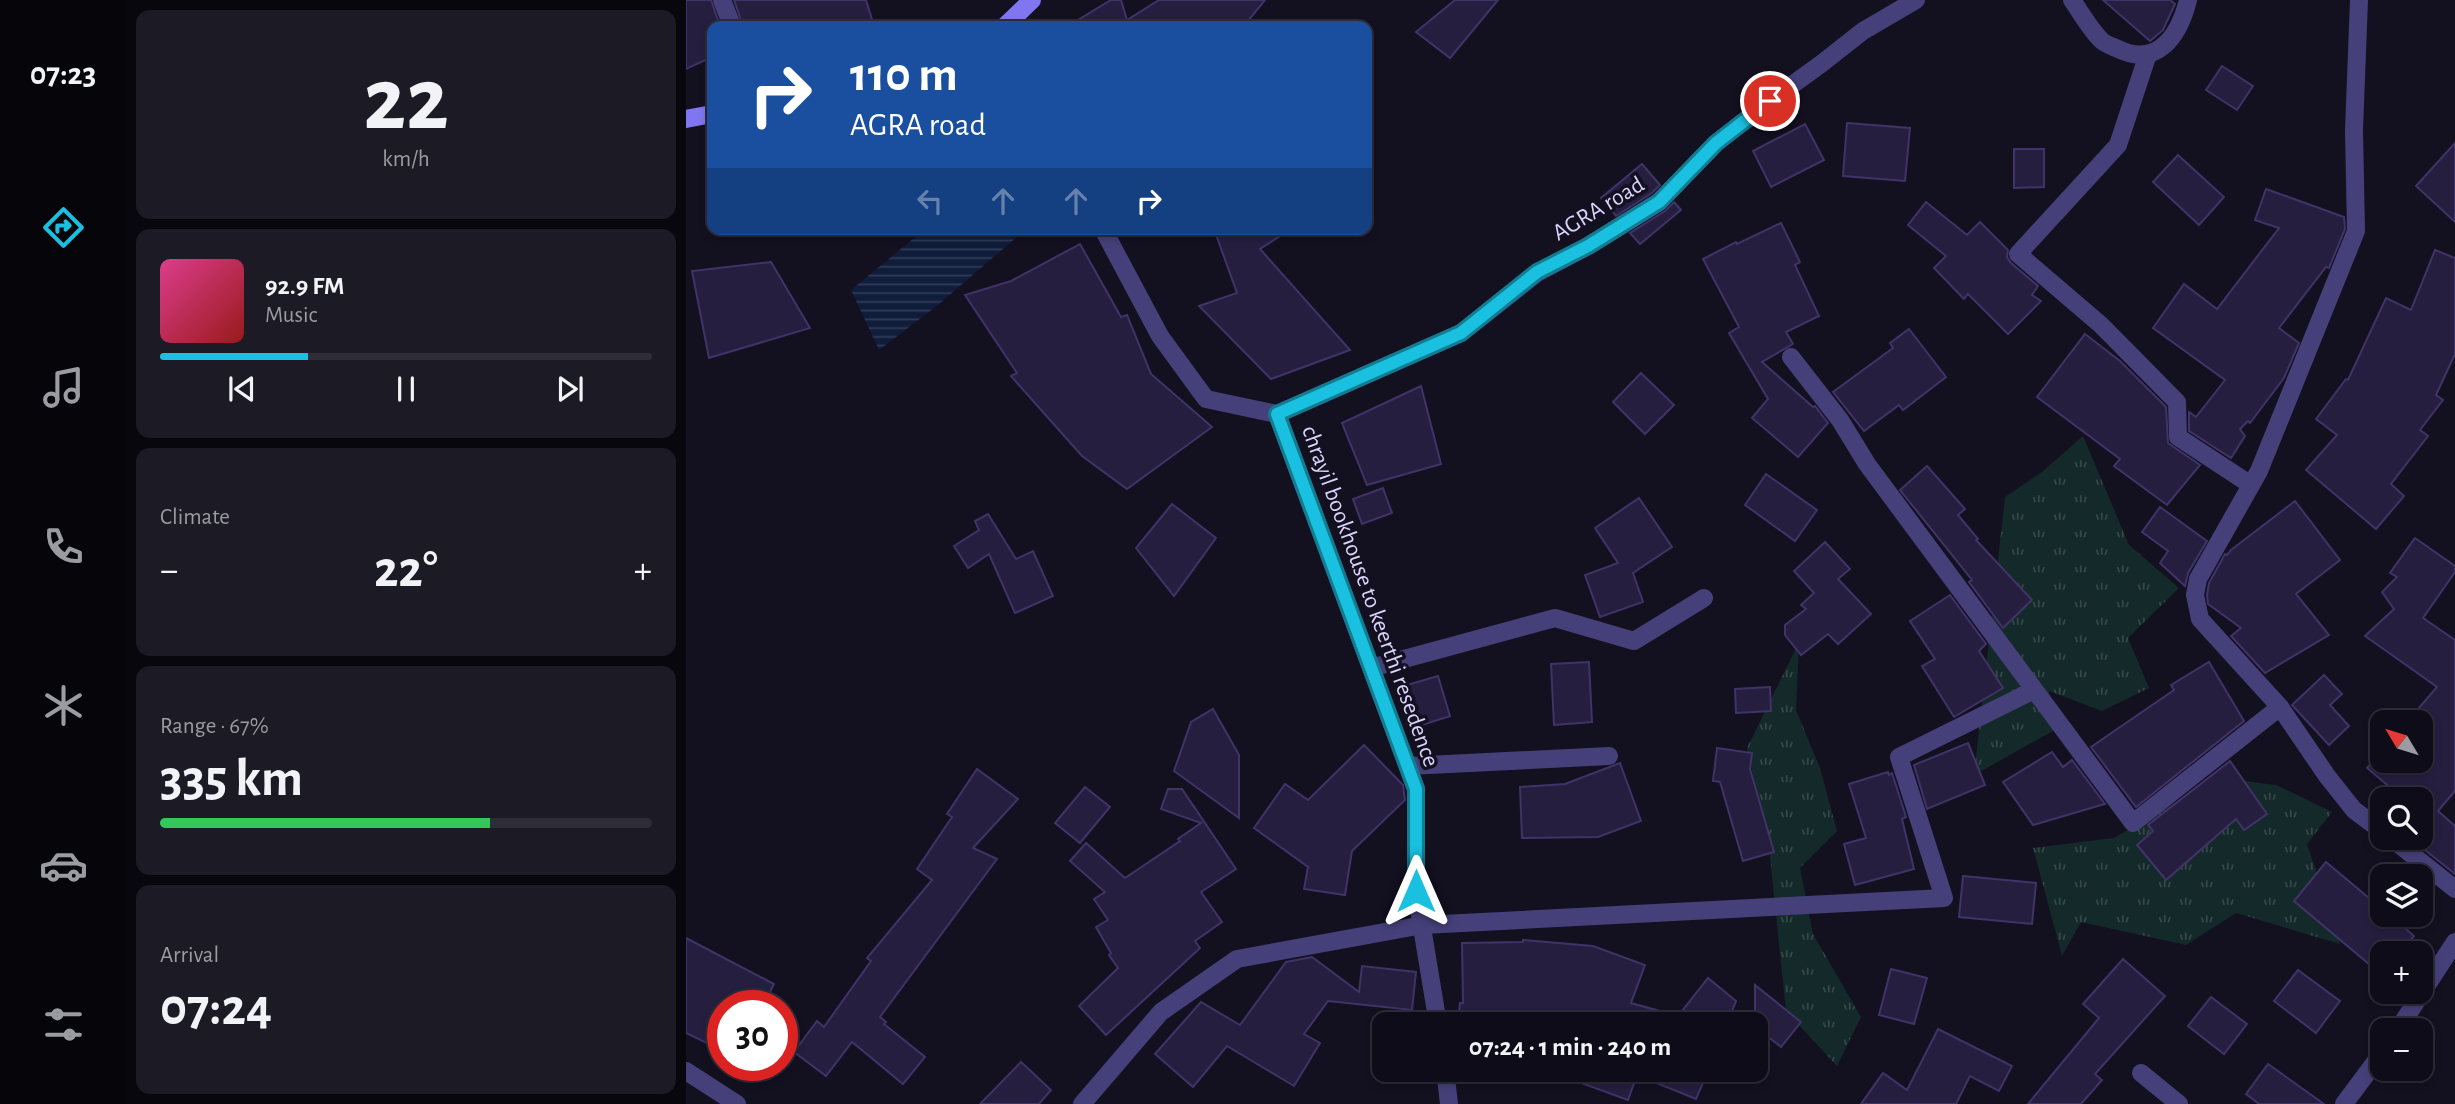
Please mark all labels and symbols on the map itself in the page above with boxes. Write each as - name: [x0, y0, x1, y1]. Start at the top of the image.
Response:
- pin: [1740, 71, 1800, 131]
- street label: AGRA road: [1549, 172, 1648, 245]
- street label: chrayil bookhouse to keerthi resedence: [1297, 422, 1443, 770]
- north arrow: [2370, 710, 2432, 774]
- position arrow: [1379, 854, 1453, 928]
- speed limit sign: 30: [707, 990, 798, 1081]

